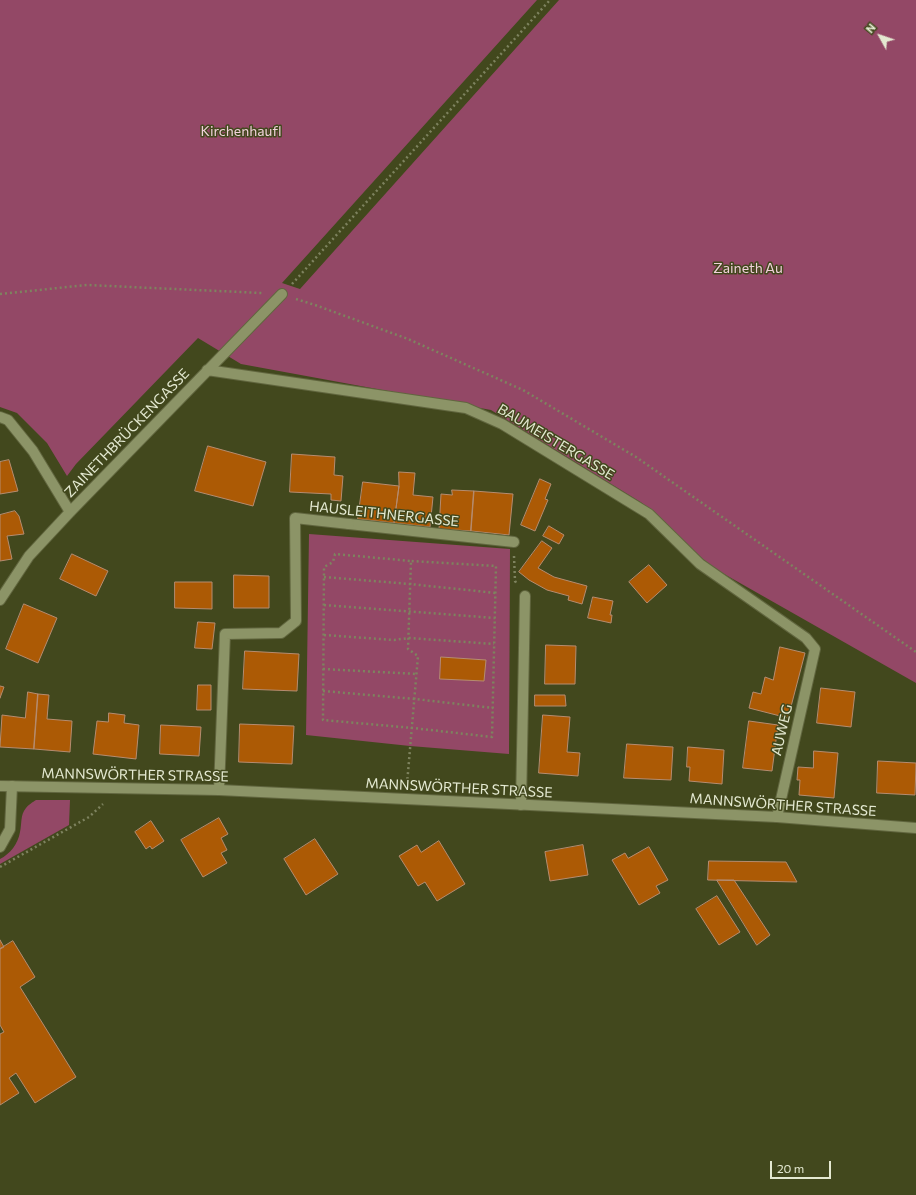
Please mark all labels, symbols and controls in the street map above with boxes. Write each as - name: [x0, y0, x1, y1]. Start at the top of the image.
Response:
- north arrow: [860, 16, 900, 56]
- text: N: [863, 21, 878, 35]
- park label: Kirchenhaufl: [201, 123, 281, 139]
- park label: Zaineth Au: [713, 260, 783, 276]
- street label: ZAINETHBRÜCKENGASSE: [61, 365, 193, 501]
- street label: BAUMEISTERGASSE: [495, 401, 617, 483]
- street label: HAUSLEITHNERGASSE: [308, 498, 460, 530]
- street label: AUWEG: [768, 703, 796, 757]
- street label: MANNSWÖRTHER STRASSE: [41, 765, 229, 785]
- street label: MANNSWÖRTHER STRASSE: [365, 775, 553, 801]
- street label: MANNSWÖRTHER STRASSE: [689, 790, 877, 820]
- scale bar: [772, 1153, 833, 1179]
- text: 20 m: [777, 1161, 804, 1175]

